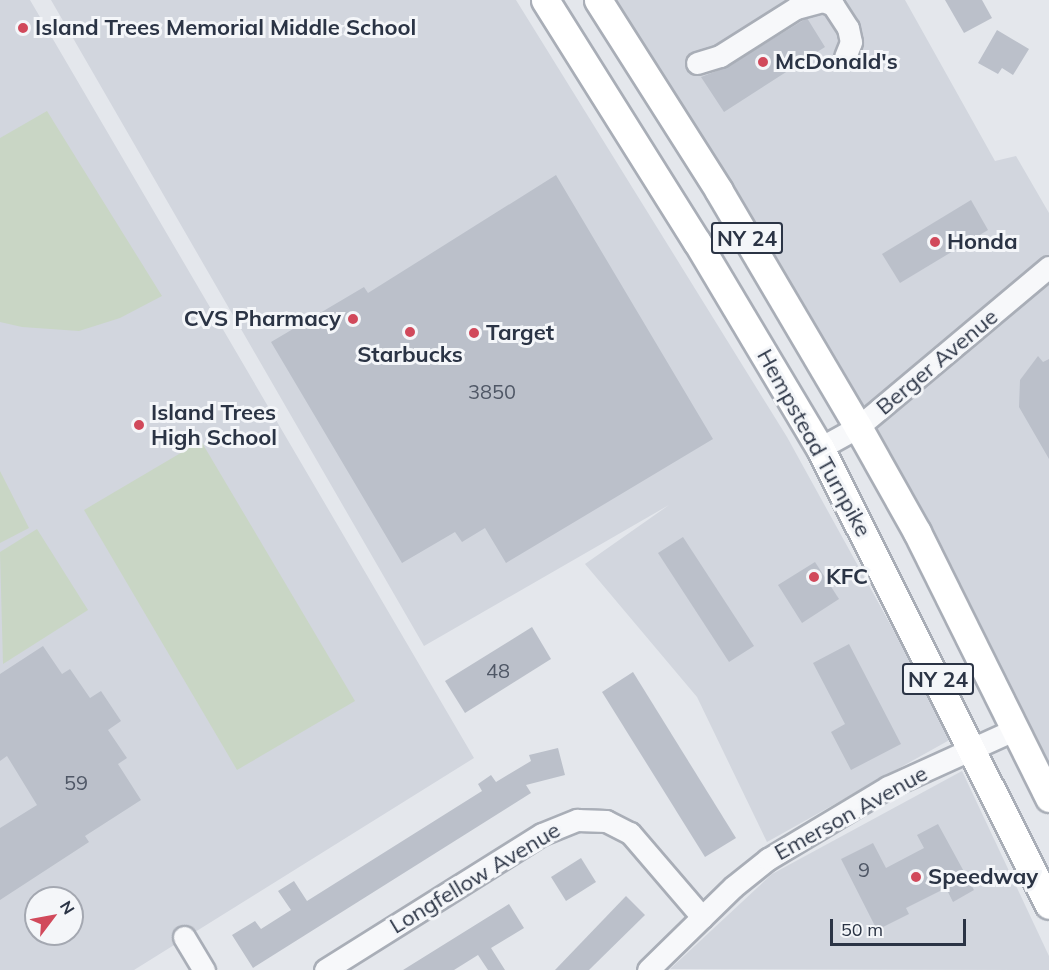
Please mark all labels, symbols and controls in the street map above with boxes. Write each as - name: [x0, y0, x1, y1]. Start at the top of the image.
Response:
- place label: Island Trees Memorial Middle School: [35, 15, 416, 41]
- marker: Island Trees Memorial Middle School: [16, 21, 30, 35]
- place label: McDonald's: [775, 49, 898, 75]
- marker: McDonald's: [756, 55, 770, 69]
- road number: NY 24: [710, 220, 784, 256]
- place label: Honda: [947, 229, 1018, 255]
- marker: Honda: [928, 235, 942, 249]
- street label: Berger Avenue: [871, 304, 1003, 420]
- place label: CVS Pharmacy: [184, 306, 341, 332]
- marker: CVS Pharmacy: [346, 312, 360, 326]
- place label: Target: [486, 320, 554, 346]
- marker: Starbucks: [403, 325, 417, 339]
- marker: Target: [467, 326, 481, 340]
- place label: Starbucks: [357, 342, 463, 368]
- street label: Hempstead Turnpike: [751, 345, 877, 541]
- house number: 3850: [468, 379, 516, 403]
- place label: Island Trees High School: [151, 399, 277, 451]
- marker: Island Trees High School: [132, 418, 146, 432]
- place label: KFC: [826, 564, 868, 590]
- marker: KFC: [807, 570, 821, 584]
- house number: 48: [486, 658, 510, 682]
- road number: NY 24: [900, 661, 976, 697]
- street label: Emerson Avenue: [770, 760, 932, 866]
- house number: 59: [64, 770, 88, 794]
- street label: Longfellow Avenue: [385, 817, 565, 939]
- house number: 9: [858, 857, 870, 881]
- place label: Speedway: [928, 864, 1038, 890]
- marker: Speedway: [909, 870, 923, 884]
- north arrow: [24, 886, 84, 946]
- text: N: [56, 897, 79, 918]
- scale bar: [833, 907, 970, 945]
- text: 50 m: [841, 918, 883, 941]

